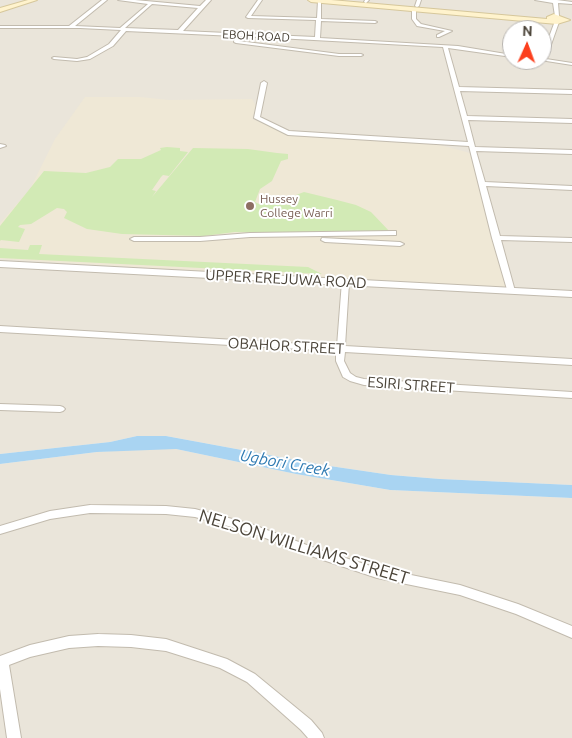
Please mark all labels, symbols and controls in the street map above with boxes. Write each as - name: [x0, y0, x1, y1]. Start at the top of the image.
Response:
- north arrow: [502, 20, 552, 70]
- text: N: [522, 23, 533, 39]
- street label: EBOH ROAD: [222, 27, 290, 45]
- place label: Hussey College Warri: [260, 192, 333, 220]
- marker: Hussey College Warri: [244, 200, 256, 212]
- street label: UPPER EREJUWA ROAD: [205, 266, 367, 292]
- street label: OBAHOR STREET: [227, 334, 345, 358]
- street label: ESIRI STREET: [367, 373, 455, 397]
- water label: Ugbori Creek: [239, 446, 331, 480]
- street label: NELSON WILLIAMS STREET: [196, 505, 412, 589]

